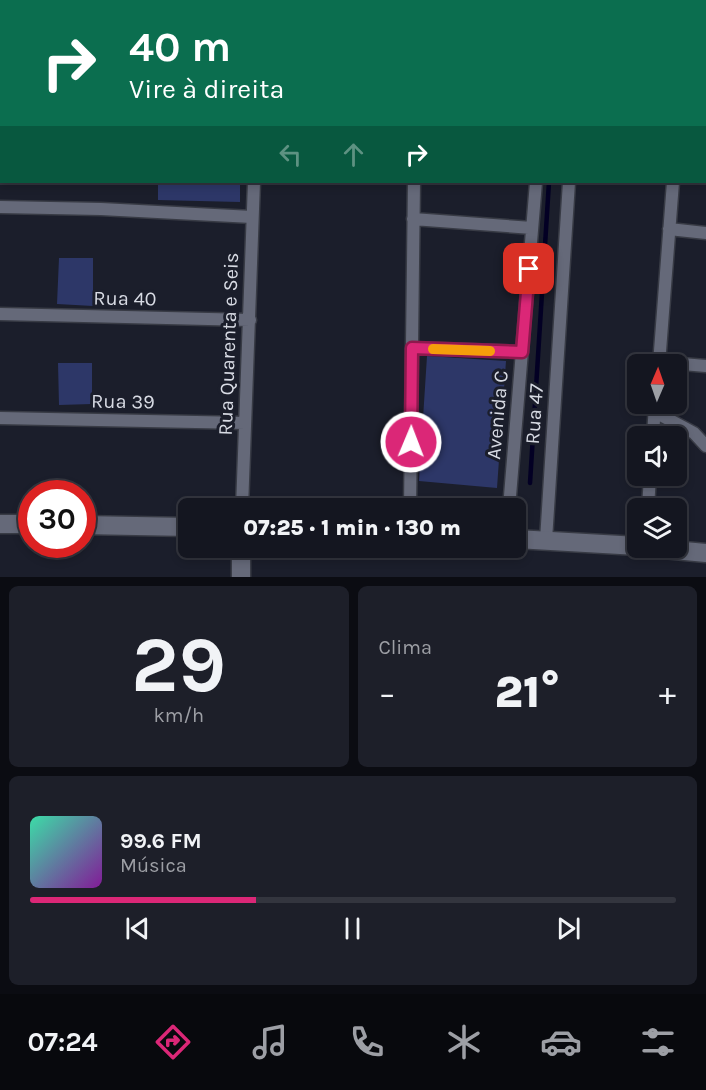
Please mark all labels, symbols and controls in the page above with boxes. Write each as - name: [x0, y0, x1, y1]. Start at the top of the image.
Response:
- text: 40 m: [129, 22, 231, 72]
- icon: right: [30, 24, 108, 102]
- text: Vire à direita: [129, 73, 284, 105]
- icon: left: [274, 138, 307, 171]
- icon: ahead: [337, 138, 370, 171]
- icon: right: [400, 138, 433, 171]
- pin: [503, 243, 554, 294]
- street label: Rua Quarenta e Seis: [214, 252, 243, 436]
- icon: arrive: [512, 252, 545, 285]
- street label: Rua 40: [93, 286, 157, 311]
- north arrow: [627, 354, 687, 414]
- map controls: [627, 354, 687, 558]
- street label: Avenida C: [482, 370, 513, 461]
- street label: Rua 47: [521, 382, 548, 445]
- street label: Rua 39: [91, 389, 155, 414]
- position arrow: [379, 410, 443, 474]
- button: sound: [627, 426, 687, 486]
- speed limit sign: 30: [18, 480, 96, 558]
- button: layers: [627, 498, 687, 558]
- text: 07:25 · 1 min · 130 m: [243, 515, 461, 541]
- text: 29: [131, 619, 226, 711]
- text: Clima: [379, 636, 432, 659]
- text: 21°: [495, 666, 560, 718]
- text: −: [379, 674, 396, 712]
- text: +: [659, 674, 676, 712]
- text: km/h: [153, 704, 204, 727]
- text: 99.6 FM: [120, 828, 202, 854]
- text: Música: [120, 854, 187, 877]
- icon: previous: [121, 912, 154, 945]
- icon: pause: [336, 912, 369, 945]
- icon: next: [552, 912, 585, 945]
- icon: directions: [152, 1021, 194, 1063]
- icon: music: [249, 1021, 291, 1063]
- icon: phone: [346, 1021, 388, 1063]
- icon: climate: [443, 1021, 485, 1063]
- icon: car: [540, 1021, 582, 1063]
- icon: filters: [637, 1021, 679, 1063]
- text: 07:24: [27, 1026, 98, 1058]

